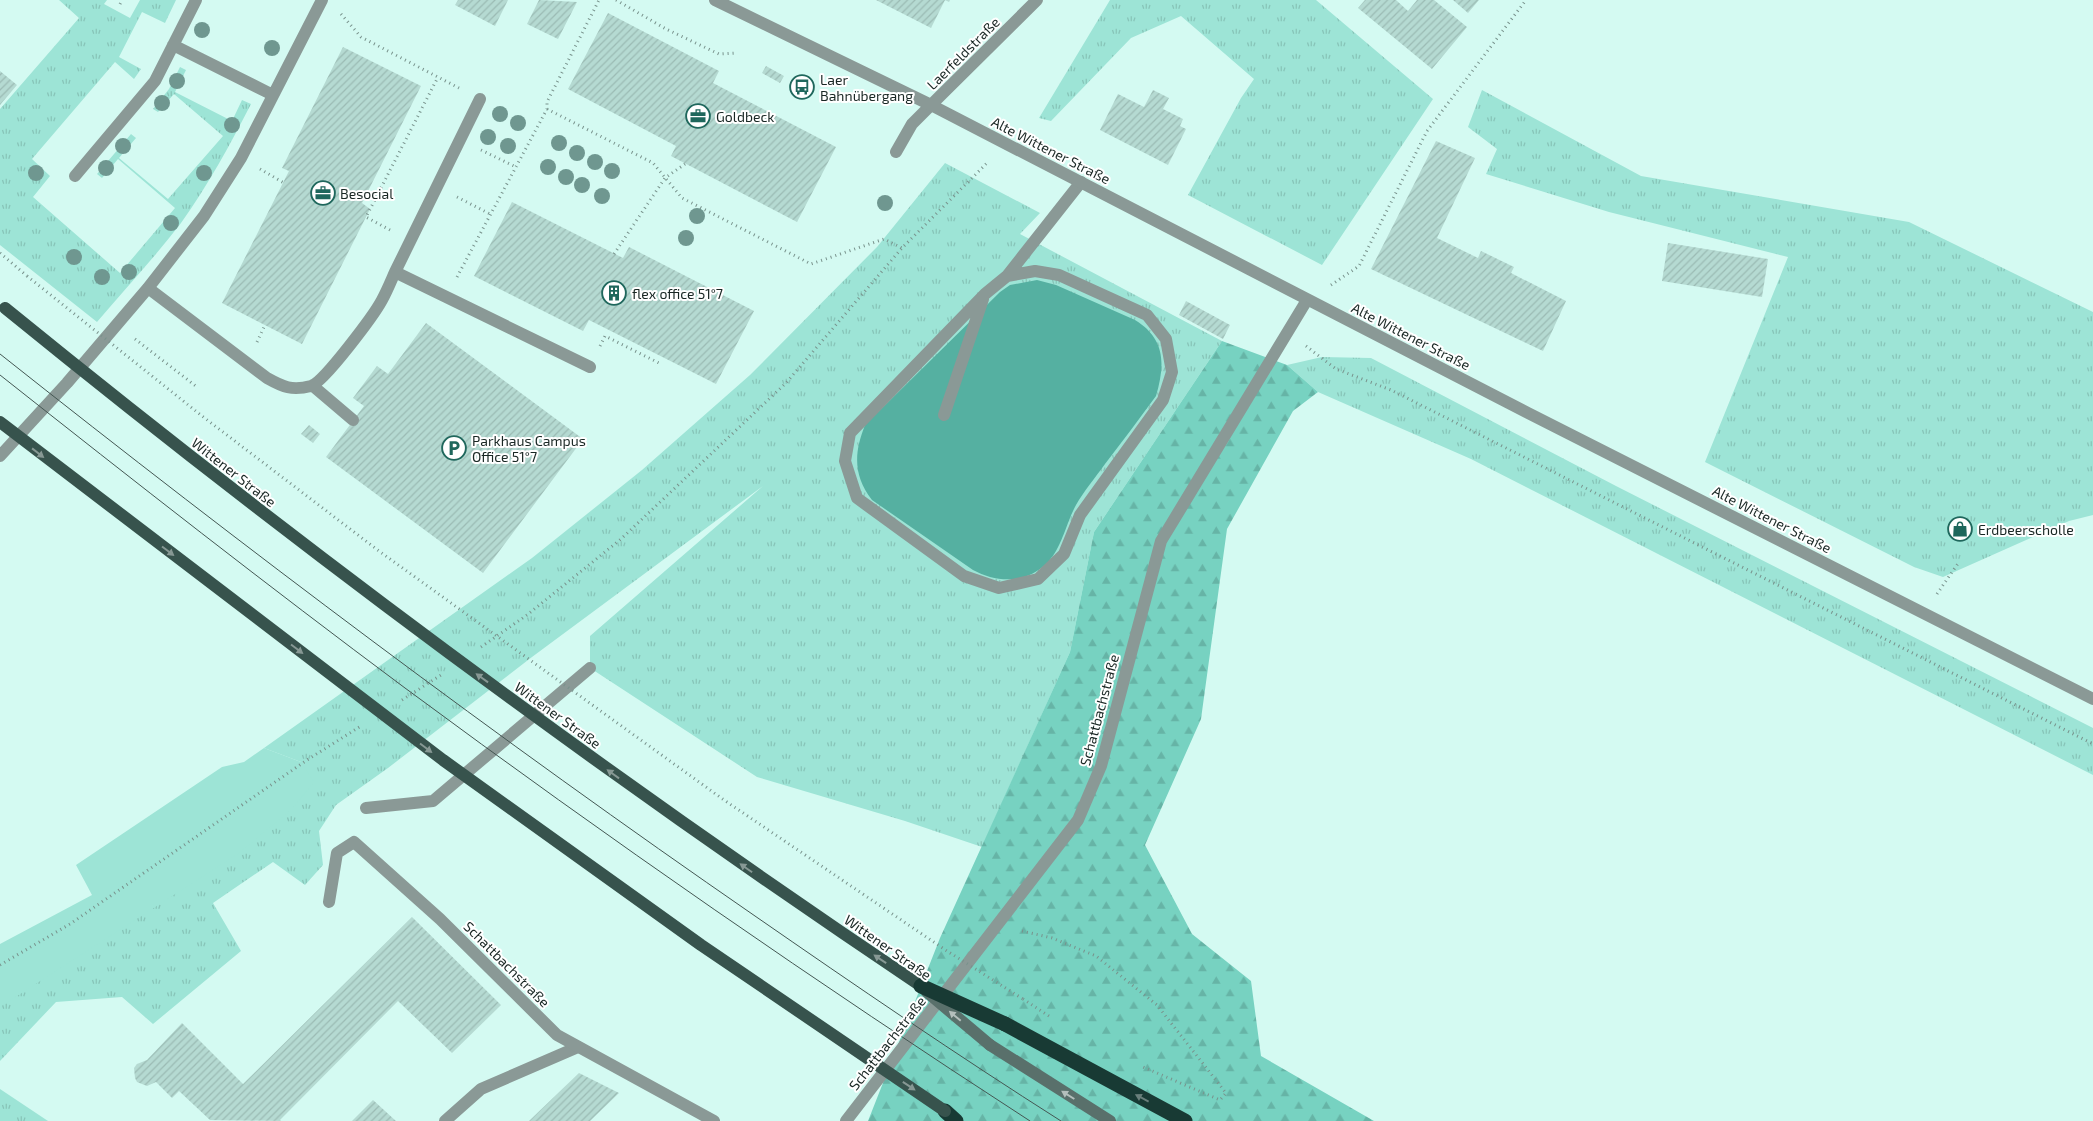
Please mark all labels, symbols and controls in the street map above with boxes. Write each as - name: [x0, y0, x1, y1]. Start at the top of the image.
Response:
- street label: Laerfeldstraße: [923, 13, 1003, 93]
- place label: Laer Bahnübergang: [820, 71, 913, 104]
- bus stop icon: Laer Bahnübergang: [789, 74, 815, 100]
- office icon: Goldbeck: [685, 103, 711, 129]
- place label: Goldbeck: [716, 108, 774, 125]
- street label: Alte Wittener Straße: [989, 113, 1113, 187]
- office icon: Besocial: [310, 180, 336, 206]
- place label: Besocial: [340, 185, 394, 202]
- building icon: flex office 51°7: [601, 280, 627, 306]
- place label: flex office 51°7: [632, 285, 723, 302]
- street label: Alte Wittener Straße: [1349, 299, 1473, 373]
- place label: Parkhaus Campus Office 51°7: [472, 432, 586, 465]
- street label: Wittener Straße: [188, 434, 280, 510]
- parking icon: Parkhaus Campus Office 51°7: [441, 435, 467, 461]
- one-way arrow: [31, 447, 44, 458]
- street label: Alte Wittener Straße: [1710, 482, 1834, 556]
- shop icon: Erdbeerscholle: [1947, 516, 1973, 542]
- place label: Erdbeerscholle: [1978, 521, 2074, 538]
- one-way arrow: [161, 546, 175, 556]
- one-way arrow: [290, 644, 303, 655]
- street label: Schattbachstraße: [1076, 652, 1122, 768]
- one-way arrow: [475, 673, 489, 683]
- street label: Wittener Straße: [512, 678, 604, 752]
- one-way arrow: [419, 742, 432, 753]
- one-way arrow: [606, 769, 620, 779]
- one-way arrow: [739, 863, 753, 873]
- street label: Wittener Straße: [841, 911, 935, 983]
- street label: Schattbachstraße: [460, 917, 554, 1011]
- one-way arrow: [873, 954, 887, 964]
- street label: Schattbachstraße: [845, 993, 929, 1093]
- one-way arrow: [949, 1010, 962, 1021]
- one-way arrow: [902, 1081, 916, 1091]
- one-way arrow: [1062, 1090, 1075, 1100]
- one-way arrow: [1135, 1094, 1149, 1102]

